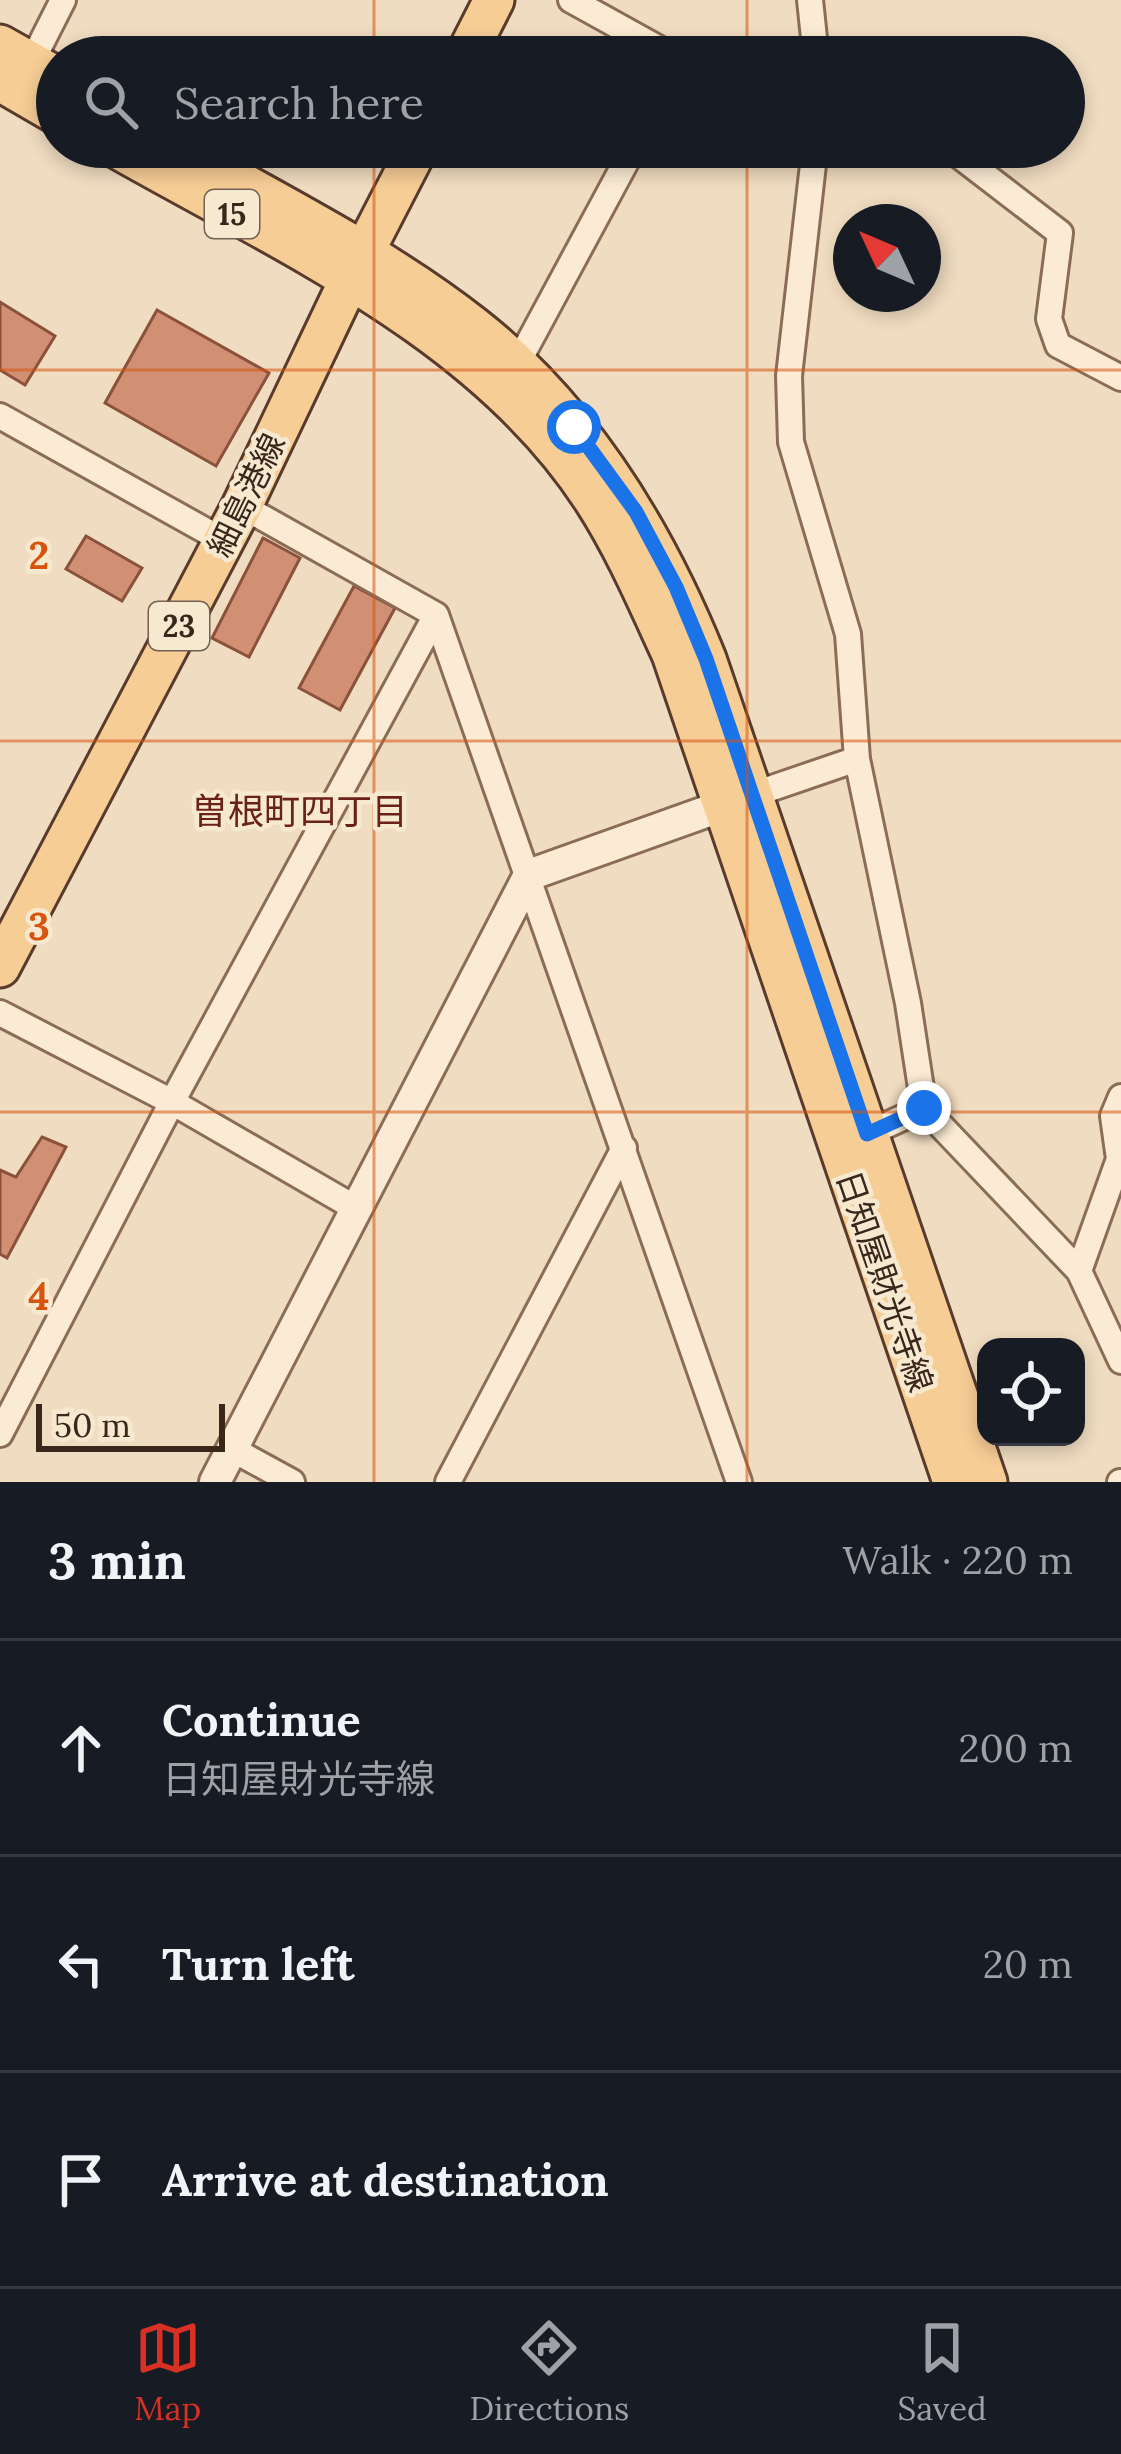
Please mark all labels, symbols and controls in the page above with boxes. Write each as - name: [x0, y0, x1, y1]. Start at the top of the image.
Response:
- search box: [36, 36, 1085, 168]
- icon: search: [78, 69, 144, 135]
- text: Search here: [174, 74, 424, 131]
- road number: 15: [205, 190, 259, 238]
- north arrow: [833, 204, 941, 312]
- route start: [547, 400, 601, 454]
- street label: 細島港線: [198, 426, 294, 564]
- text: 2: [29, 530, 49, 580]
- road number: 23: [149, 602, 209, 650]
- district label: 曽根町四丁目: [192, 788, 408, 834]
- text: 3: [28, 901, 50, 951]
- route end: [897, 1081, 951, 1135]
- street label: 日知屋財光寺線: [828, 1165, 942, 1397]
- text: 4: [28, 1271, 50, 1321]
- map controls: [977, 1338, 1085, 1446]
- button: locate: [977, 1338, 1085, 1446]
- scale bar: [36, 1398, 225, 1451]
- text: 50 m: [54, 1404, 131, 1446]
- text: 3 min: [48, 1528, 186, 1593]
- text: Walk · 220 m: [843, 1535, 1073, 1585]
- text: Continue: [162, 1691, 361, 1748]
- icon: ahead: [48, 1715, 114, 1781]
- text: 200 m: [958, 1723, 1073, 1773]
- text: 日知屋財光寺線: [162, 1754, 435, 1804]
- icon: left: [48, 1931, 114, 1997]
- text: Turn left: [162, 1935, 355, 1992]
- text: 20 m: [983, 1939, 1073, 1989]
- icon: arrive: [48, 2147, 114, 2213]
- text: Arrive at destination: [162, 2151, 609, 2208]
- tab: Map: [134, 2315, 201, 2429]
- tab: Directions: [470, 2315, 629, 2429]
- tab: Saved: [898, 2315, 987, 2429]

